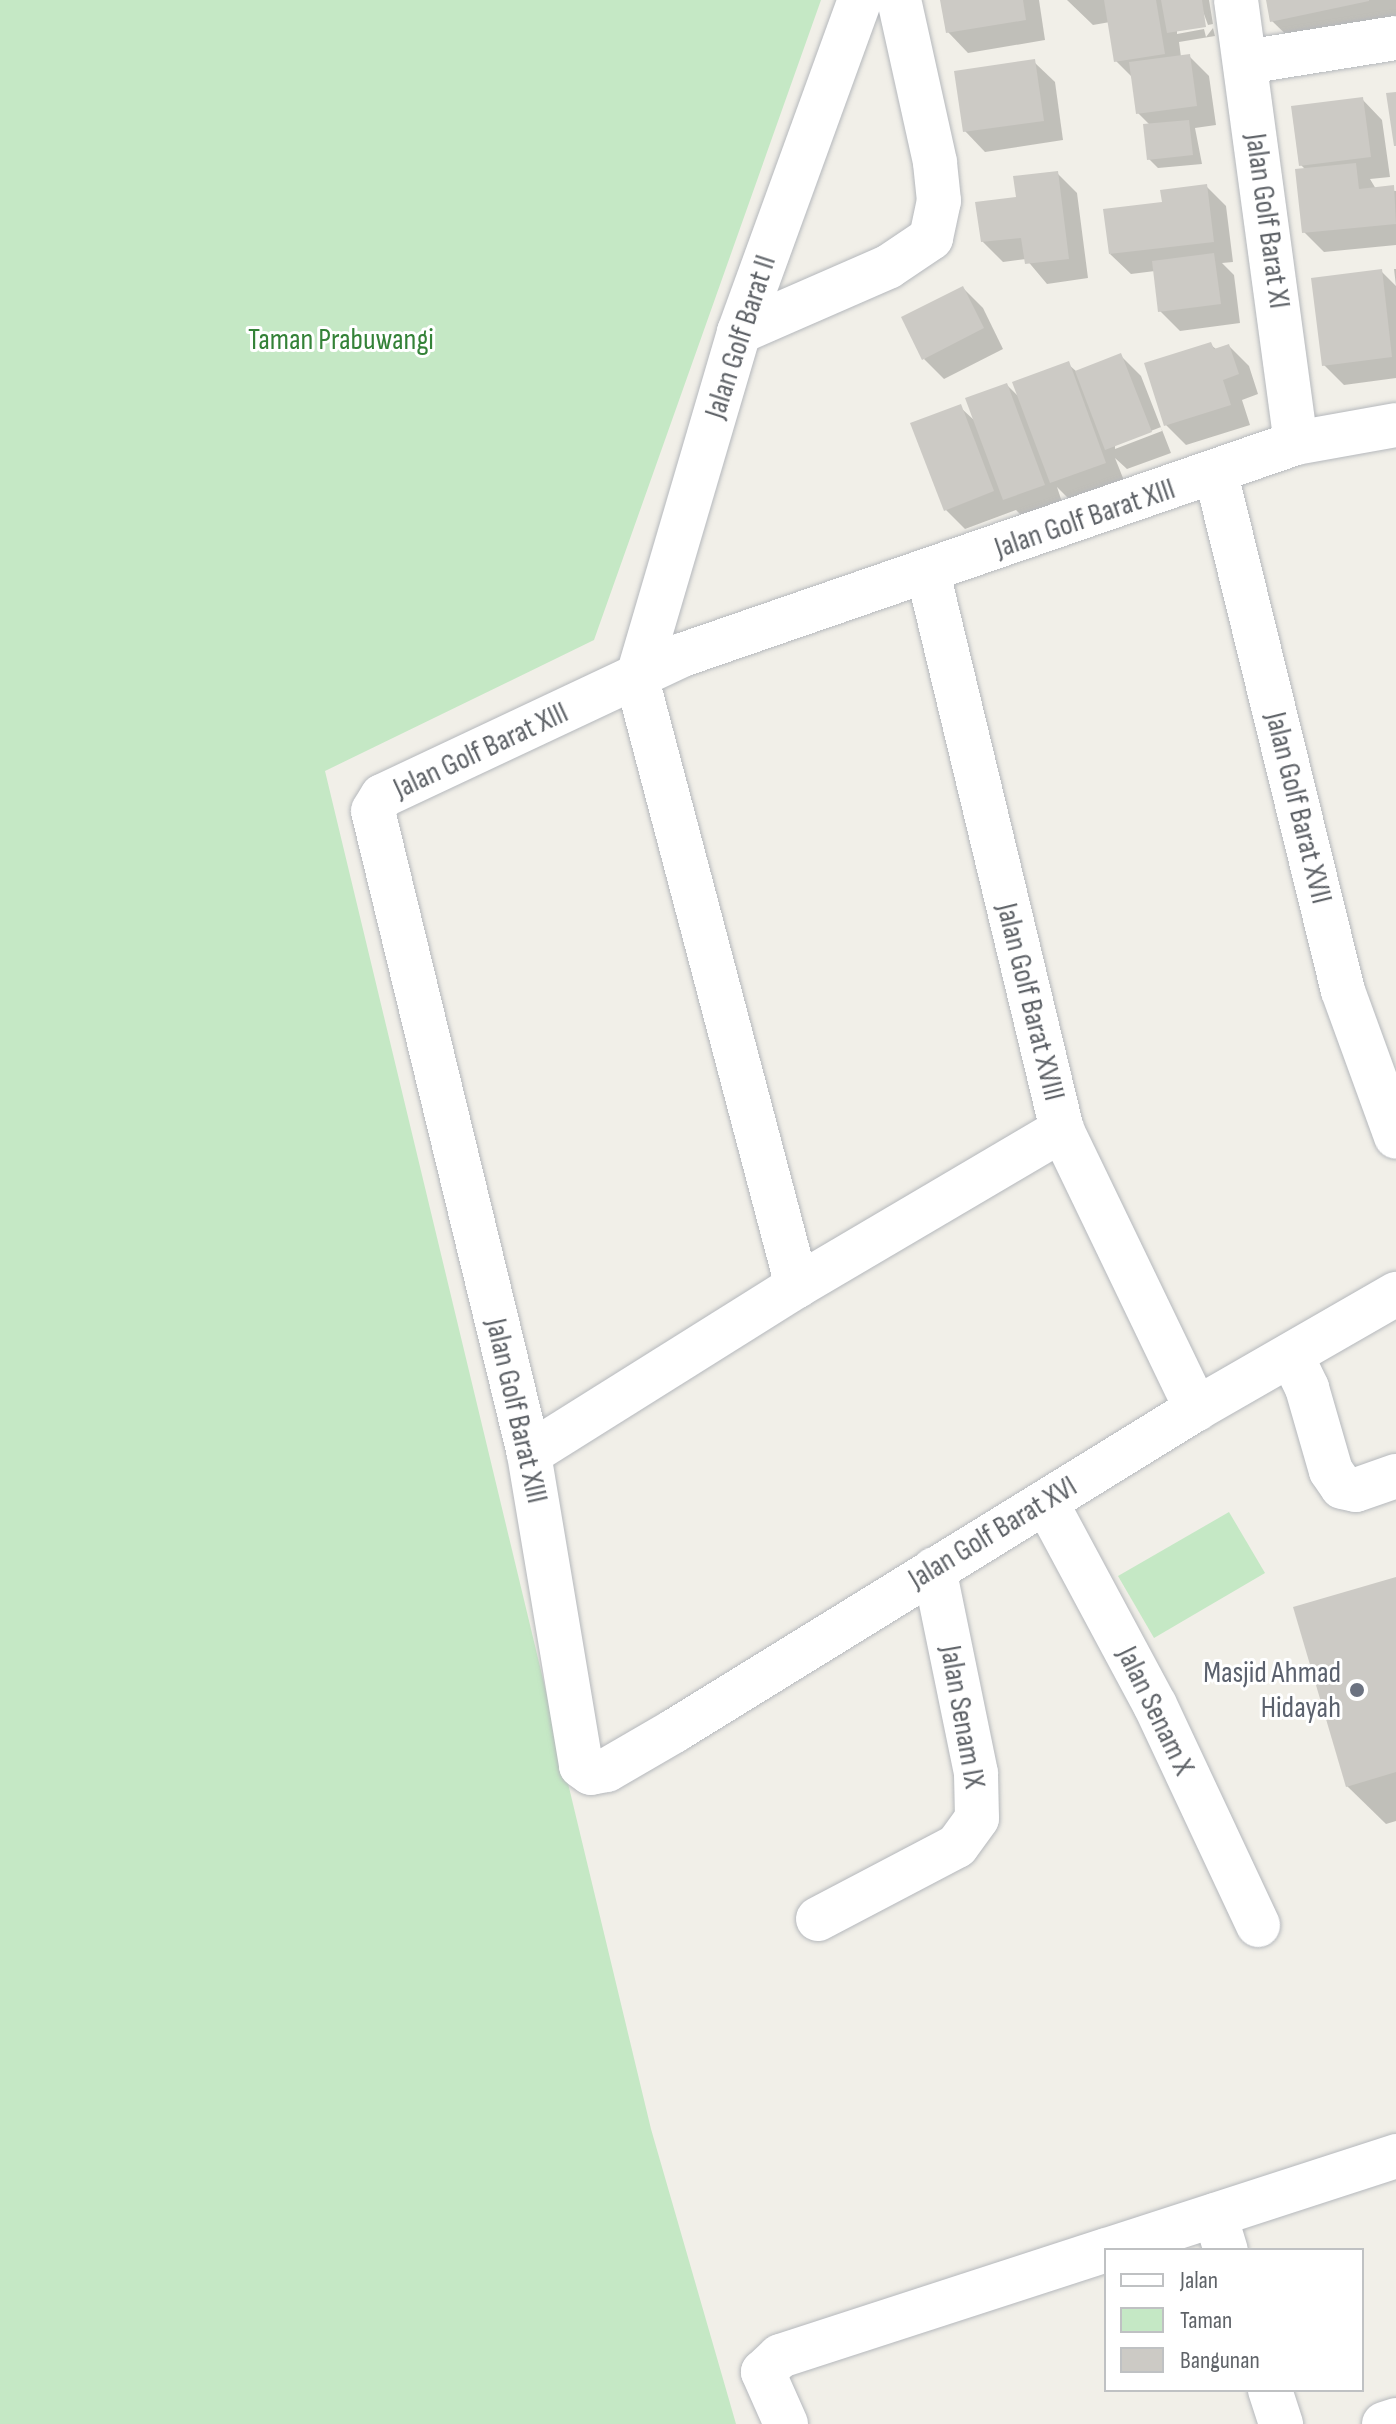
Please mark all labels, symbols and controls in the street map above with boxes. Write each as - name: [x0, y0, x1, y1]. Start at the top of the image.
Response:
- street label: Jalan Golf Barat XI: [1237, 131, 1297, 311]
- street label: Jalan Golf Barat II: [698, 251, 784, 423]
- park label: Taman Prabuwangi: [248, 322, 434, 358]
- street label: Jalan Golf Barat XIII: [990, 471, 1180, 567]
- street label: Jalan Golf Barat XIII: [388, 695, 574, 807]
- street label: Jalan Golf Barat XVII: [1257, 709, 1339, 907]
- street label: Jalan Golf Barat XVIII: [988, 900, 1072, 1104]
- street label: Jalan Golf Barat XIII: [477, 1315, 555, 1507]
- street label: Jalan Golf Barat XVI: [902, 1469, 1084, 1597]
- street label: Jalan Senam X: [1108, 1641, 1202, 1781]
- street label: Jalan Senam IX: [932, 1643, 992, 1791]
- place label: Masjid Ahmad Hidayah: [1203, 1655, 1341, 1726]
- marker: Masjid Ahmad Hidayah: [1348, 1681, 1366, 1699]
- legend: [1104, 2248, 1364, 2392]
- text: Jalan: [1180, 2266, 1218, 2295]
- text: Taman: [1180, 2306, 1232, 2335]
- text: Bangunan: [1180, 2346, 1260, 2375]

